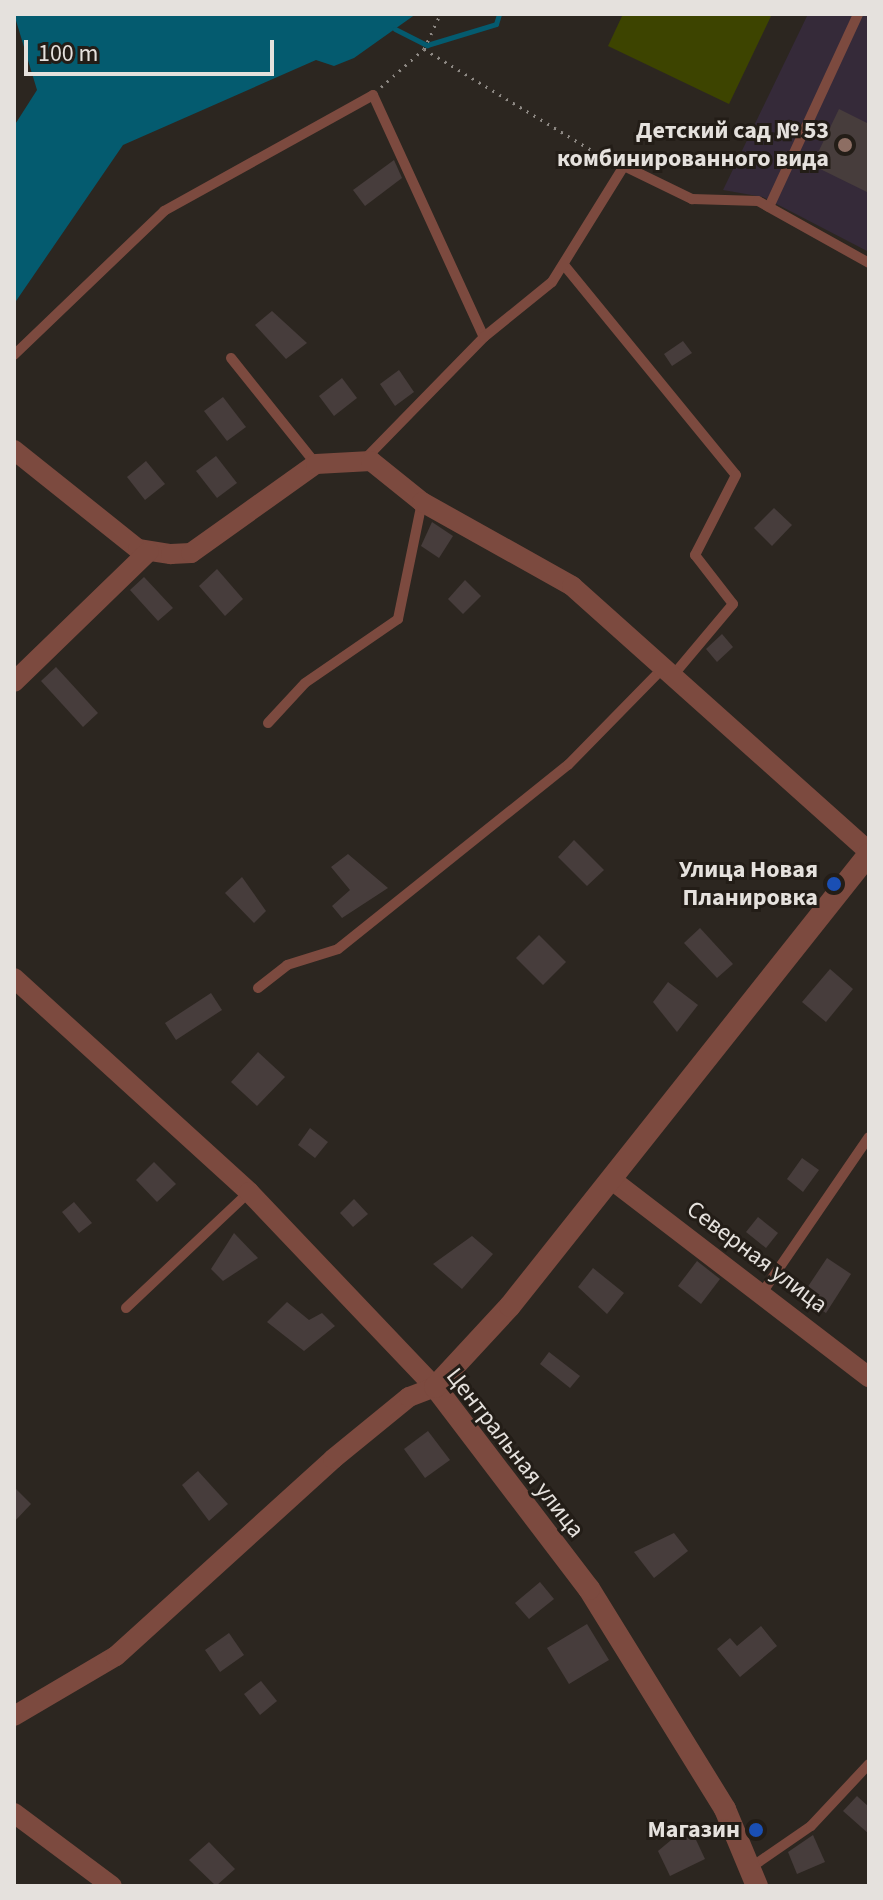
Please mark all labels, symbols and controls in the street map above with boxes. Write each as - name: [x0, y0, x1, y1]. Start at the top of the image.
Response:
- scale bar: [28, 24, 278, 74]
- text: 100 m: [38, 36, 98, 71]
- place label: Детский сад № 53 комбинированного вида: [557, 117, 829, 173]
- marker: Детский сад № 53 комбинированного вида: [836, 136, 854, 154]
- place label: Улица Новая Планировка: [679, 856, 818, 912]
- marker: Улица Новая Планировка: [825, 875, 843, 893]
- street label: Северная улица: [681, 1195, 833, 1319]
- street label: Центральная улица: [440, 1362, 590, 1544]
- place label: Магазин: [648, 1816, 740, 1844]
- marker: Магазин: [747, 1821, 765, 1839]

